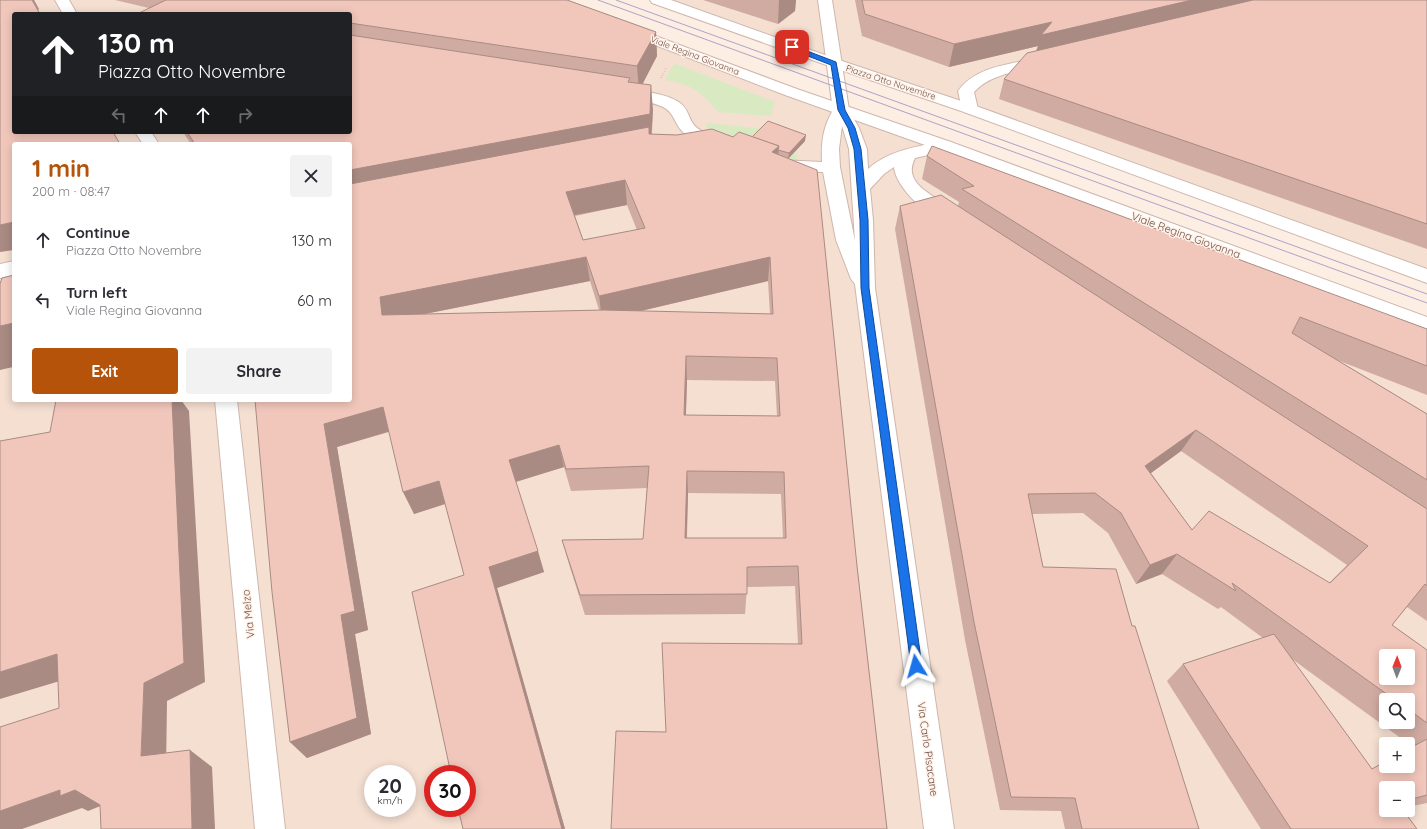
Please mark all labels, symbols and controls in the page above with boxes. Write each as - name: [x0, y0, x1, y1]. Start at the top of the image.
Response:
- text: 130 m: [98, 25, 175, 60]
- icon: ahead: [32, 28, 84, 80]
- pin: [775, 30, 809, 64]
- street label: Viale Regina Giovanna: [649, 33, 741, 77]
- icon: arrive: [781, 36, 803, 58]
- text: Piazza Otto Novembre: [98, 60, 286, 83]
- street label: Piazza Otto Novembre: [845, 62, 937, 102]
- icon: left: [108, 104, 130, 126]
- icon: ahead: [150, 104, 172, 126]
- icon: ahead: [192, 104, 214, 126]
- icon: right: [234, 104, 256, 126]
- text: 1 min: [32, 153, 90, 183]
- button: close: [290, 155, 332, 197]
- text: 200 m · 08:47: [32, 183, 110, 199]
- street label: Viale Regina Giovanna: [1130, 209, 1242, 261]
- text: Continue: [66, 223, 130, 242]
- icon: ahead: [32, 229, 54, 251]
- text: 130 m: [292, 231, 332, 250]
- text: Piazza Otto Novembre: [66, 242, 202, 258]
- text: Turn left: [66, 283, 128, 302]
- icon: left: [32, 289, 54, 311]
- text: 60 m: [297, 291, 332, 310]
- text: Viale Regina Giovanna: [66, 302, 202, 318]
- button: Exit: [32, 348, 178, 394]
- button: Share: [186, 348, 332, 394]
- street label: Via Melzo: [238, 589, 258, 639]
- position arrow: [895, 645, 937, 687]
- north arrow: [1379, 649, 1415, 685]
- map controls: [1379, 649, 1415, 817]
- button: search: [1379, 693, 1415, 729]
- street label: Via Carlo Pisacane: [914, 701, 942, 797]
- button: +: [1379, 737, 1415, 773]
- speed limit sign: 30: [424, 765, 476, 817]
- text: 20: [378, 773, 402, 798]
- button: −: [1379, 781, 1415, 817]
- text: km/h: [377, 794, 403, 807]

